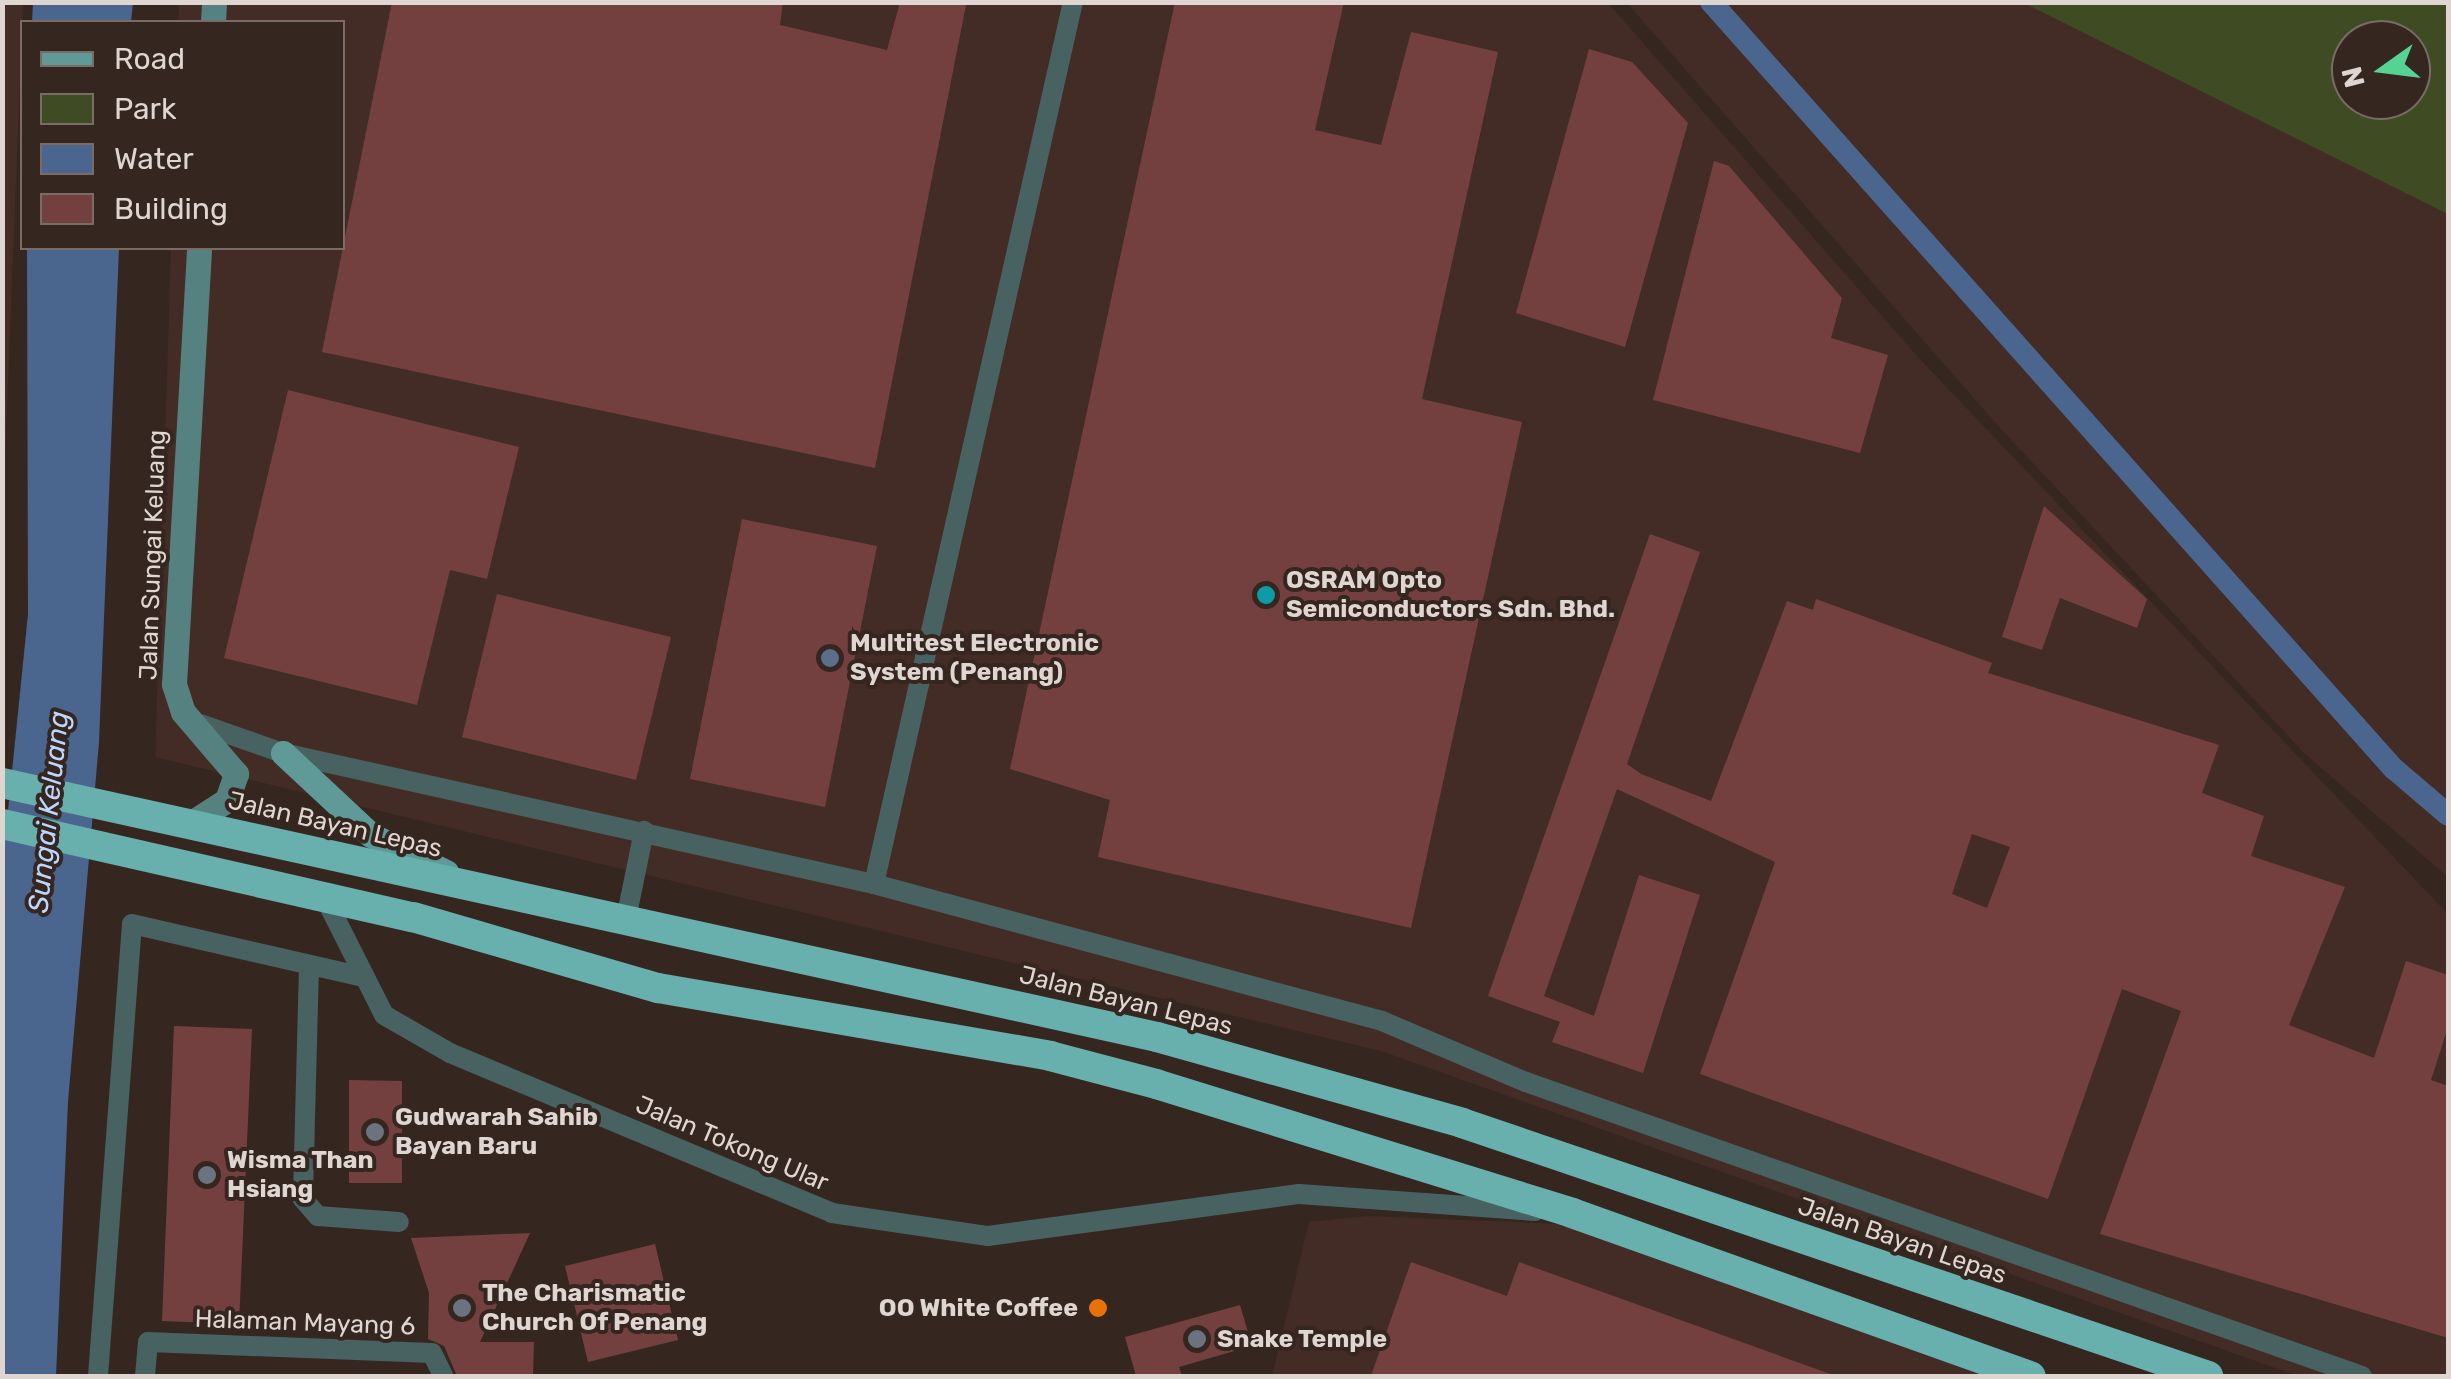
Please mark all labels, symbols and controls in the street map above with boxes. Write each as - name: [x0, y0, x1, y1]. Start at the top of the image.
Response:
- legend: [20, 20, 345, 250]
- north arrow: [2331, 20, 2431, 120]
- text: Road: [114, 41, 185, 77]
- text: N: [2335, 63, 2372, 91]
- text: Park: [114, 91, 176, 127]
- text: Water: [114, 141, 194, 177]
- text: Building: [114, 191, 228, 227]
- street label: Jalan Sungai Keluang: [134, 429, 172, 681]
- place label: OSRAM Opto Semiconductors Sdn. Bhd.: [1286, 566, 1615, 625]
- marker: OSRAM Opto Semiconductors Sdn. Bhd.: [1255, 584, 1277, 606]
- place label: Multitest Electronic System (Penang): [850, 629, 1099, 688]
- marker: Multitest Electronic System (Penang): [819, 647, 841, 669]
- water label: Sungai Keluang: [22, 709, 76, 915]
- street label: Jalan Bayan Lepas: [225, 786, 445, 864]
- street label: Jalan Bayan Lepas: [1016, 960, 1236, 1042]
- street label: Jalan Tokong Ular: [631, 1090, 833, 1198]
- place label: Gudwarah Sahib Bayan Baru: [395, 1103, 598, 1162]
- marker: Gudwarah Sahib Bayan Baru: [364, 1121, 386, 1143]
- place label: Wisma Than Hsiang: [227, 1146, 374, 1205]
- marker: Wisma Than Hsiang: [196, 1164, 218, 1186]
- street label: Jalan Bayan Lepas: [1794, 1191, 2010, 1291]
- place label: The Charismatic Church Of Penang: [482, 1279, 708, 1338]
- place label: OO White Coffee: [879, 1293, 1078, 1323]
- marker: The Charismatic Church Of Penang: [451, 1297, 473, 1319]
- marker: OO White Coffee: [1087, 1297, 1109, 1319]
- street label: Halaman Mayang 6: [194, 1304, 416, 1342]
- place label: Snake Temple: [1217, 1324, 1388, 1354]
- marker: Snake Temple: [1186, 1328, 1208, 1350]

